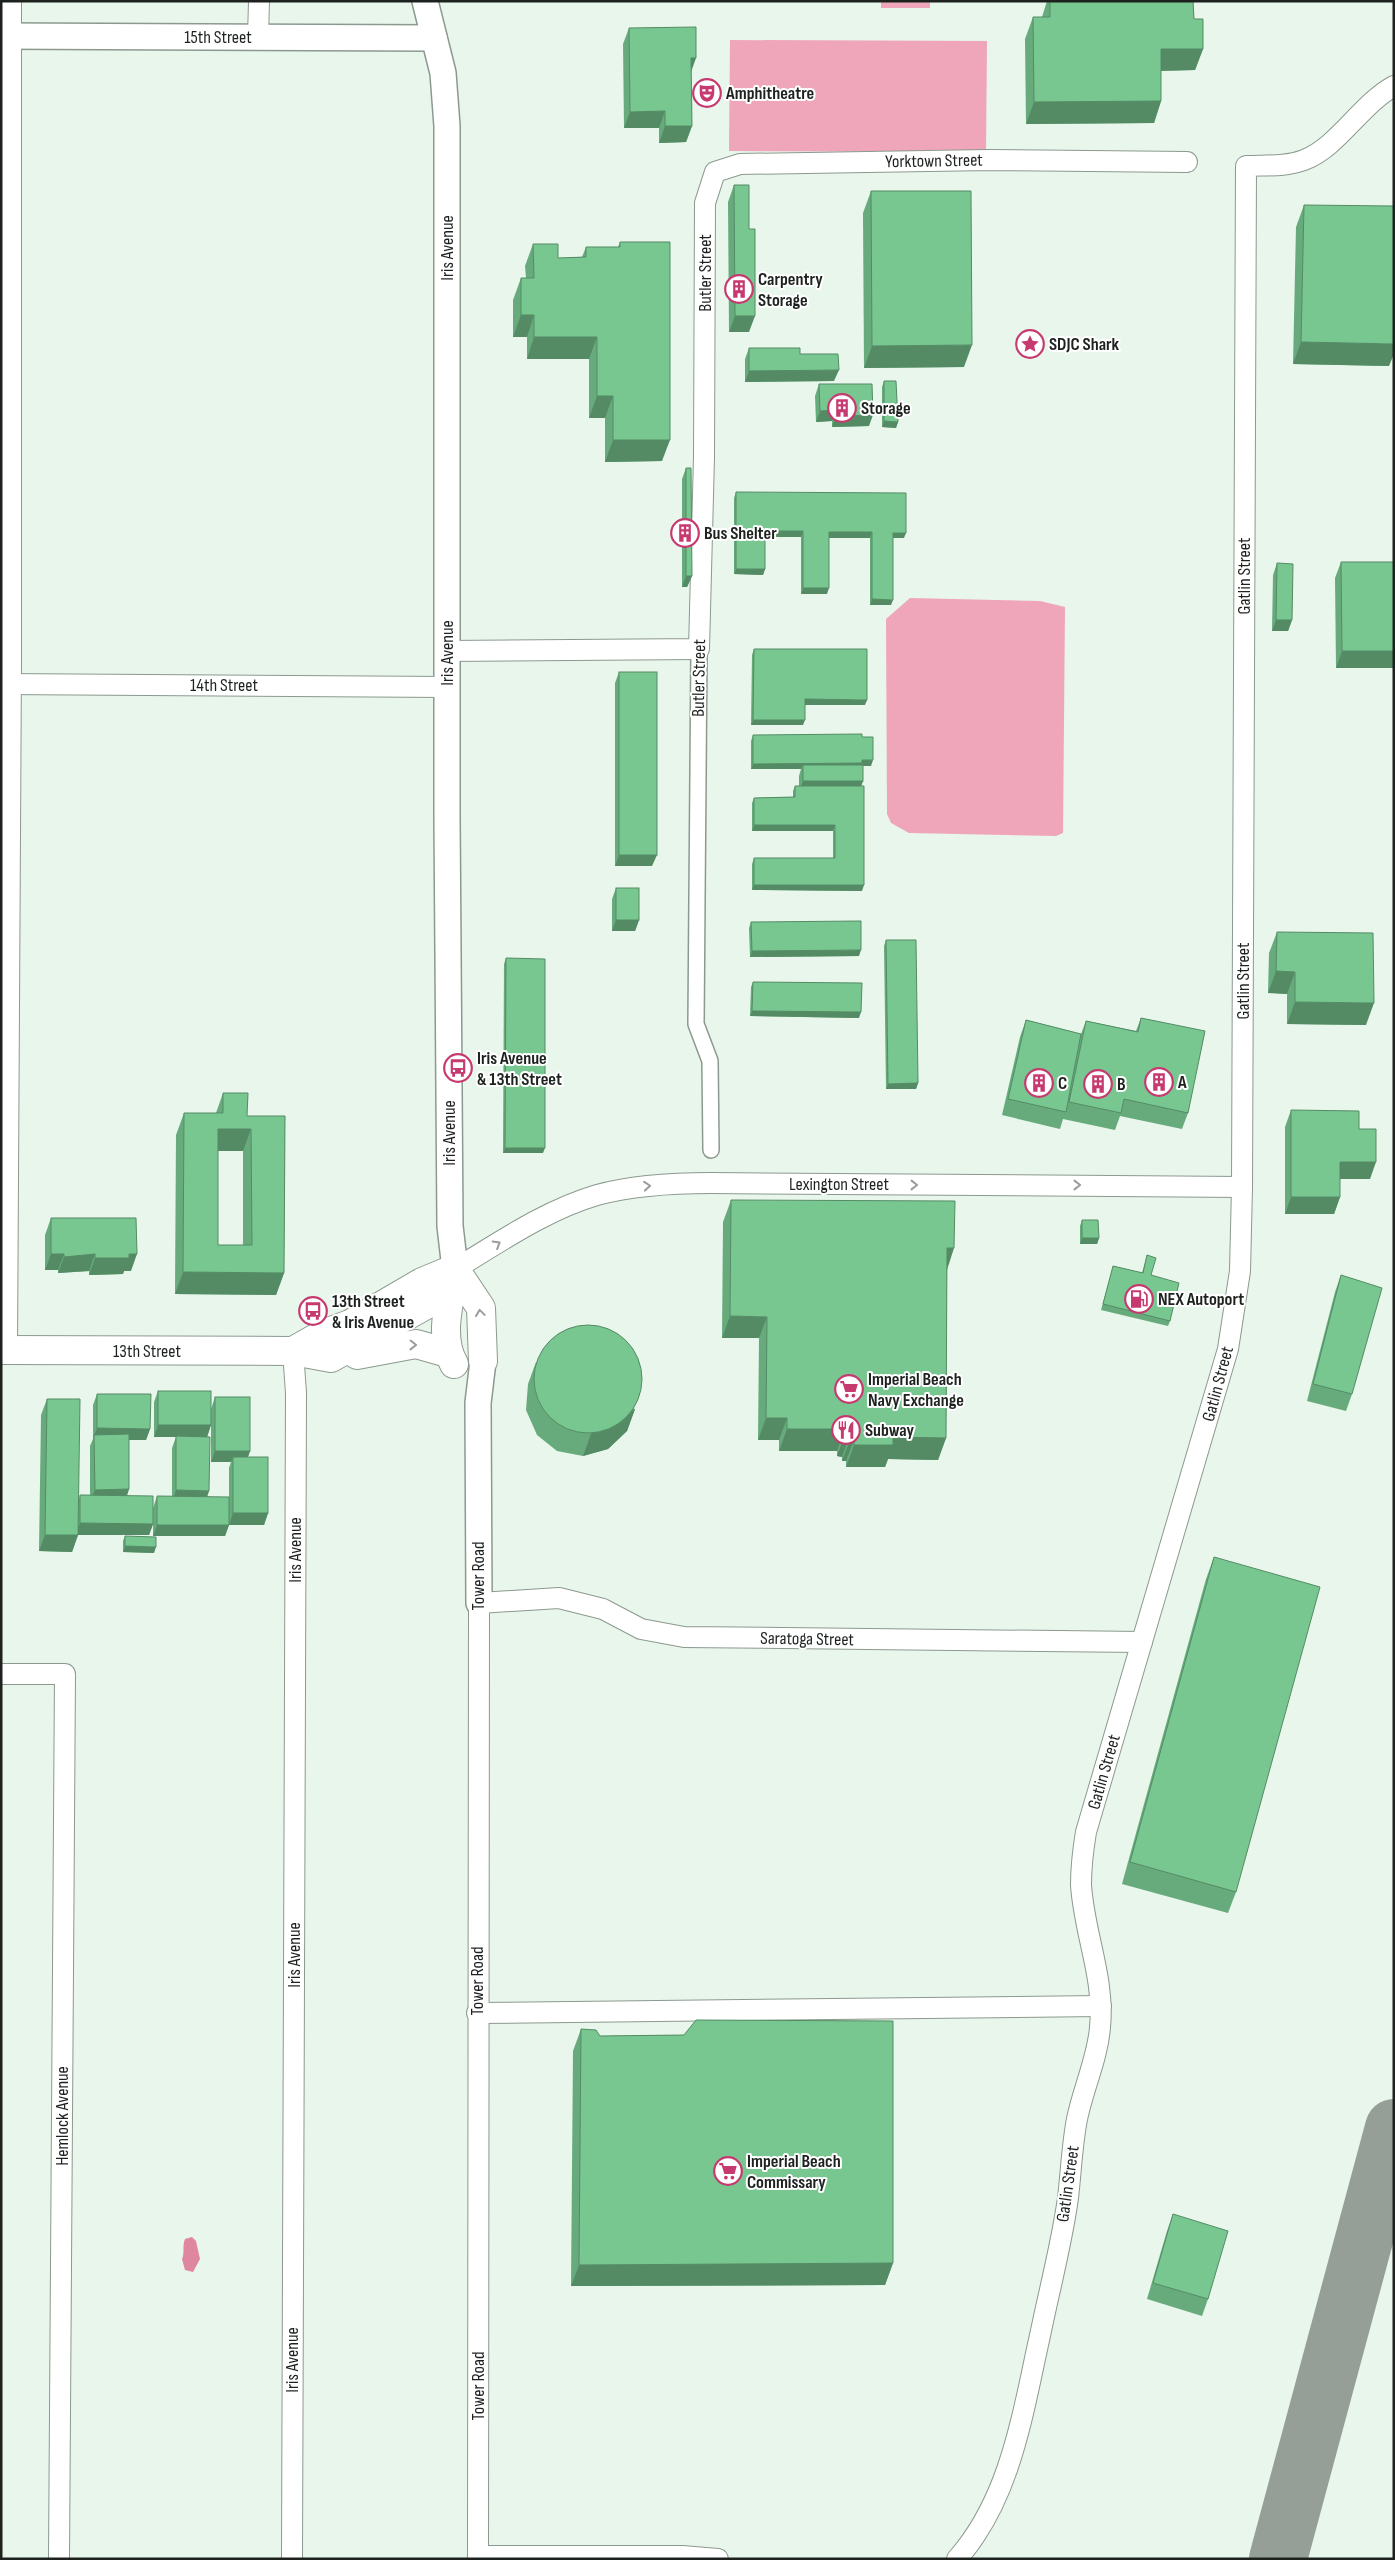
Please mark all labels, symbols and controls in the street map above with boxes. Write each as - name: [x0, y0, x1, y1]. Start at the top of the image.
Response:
- street label: 15th Street: [184, 27, 252, 48]
- theatre icon: Amphitheatre: [692, 78, 722, 108]
- place label: Amphitheatre: [725, 83, 814, 104]
- street label: Yorktown Street: [885, 150, 983, 172]
- street label: Iris Avenue: [437, 215, 458, 281]
- street label: Butler Street: [695, 234, 716, 312]
- place label: Carpentry Storage: [758, 269, 823, 311]
- building icon: Carpentry Storage: [724, 274, 754, 304]
- place icon: SDJC Shark: [1015, 329, 1045, 359]
- place label: SDJC Shark: [1049, 334, 1120, 355]
- building icon: Storage: [827, 393, 857, 423]
- place label: Storage: [861, 398, 911, 419]
- building icon: Bus Shelter: [670, 518, 700, 548]
- place label: Bus Shelter: [704, 523, 777, 544]
- street label: Gatlin Street: [1234, 537, 1255, 614]
- street label: Iris Avenue: [437, 620, 458, 686]
- street label: Butler Street: [688, 639, 710, 717]
- street label: 14th Street: [190, 675, 258, 696]
- street label: Gatlin Street: [1233, 942, 1254, 1019]
- place label: Iris Avenue & 13th Street: [477, 1048, 562, 1090]
- bus stop icon: Iris Avenue & 13th Street: [443, 1053, 473, 1083]
- building icon: A: [1144, 1067, 1174, 1097]
- building icon: C: [1024, 1068, 1054, 1098]
- building icon: B: [1083, 1069, 1113, 1099]
- place label: A: [1177, 1072, 1187, 1093]
- place label: C: [1058, 1073, 1067, 1094]
- place label: B: [1117, 1074, 1126, 1095]
- street label: Iris Avenue: [439, 1100, 460, 1166]
- street label: Lexington Street: [789, 1174, 889, 1195]
- one-way arrow: [911, 1179, 919, 1190]
- one-way arrow: [1073, 1180, 1081, 1191]
- one-way arrow: [643, 1181, 651, 1192]
- one-way arrow: [491, 1240, 500, 1250]
- fuel station icon: NEX Autoport: [1124, 1284, 1154, 1314]
- place label: NEX Autoport: [1158, 1289, 1244, 1310]
- place label: 13th Street & Iris Avenue: [332, 1291, 414, 1333]
- bus stop icon: 13th Street & Iris Avenue: [298, 1296, 328, 1326]
- one-way arrow: [476, 1309, 486, 1317]
- one-way arrow: [409, 1340, 417, 1350]
- street label: 13th Street: [113, 1341, 181, 1362]
- street label: Gatlin Street: [1198, 1344, 1238, 1424]
- place label: Imperial Beach Navy Exchange: [868, 1369, 964, 1411]
- supermarket icon: Imperial Beach Navy Exchange: [834, 1374, 864, 1404]
- restaurant icon: Subway: [831, 1415, 861, 1445]
- place label: Subway: [865, 1420, 915, 1441]
- street label: Iris Avenue: [285, 1517, 306, 1583]
- street label: Tower Road: [468, 1542, 489, 1610]
- street label: Saratoga Street: [760, 1628, 855, 1650]
- street label: Gatlin Street: [1083, 1732, 1125, 1812]
- street label: Iris Avenue: [284, 1922, 305, 1988]
- street label: Tower Road: [467, 1947, 488, 2015]
- street label: Hemlock Avenue: [52, 2066, 73, 2166]
- street label: Gatlin Street: [1052, 2144, 1084, 2224]
- place label: Imperial Beach Commissary: [747, 2151, 841, 2193]
- supermarket icon: Imperial Beach Commissary: [713, 2156, 743, 2186]
- street label: Iris Avenue: [282, 2327, 303, 2393]
- street label: Tower Road: [468, 2352, 489, 2420]

